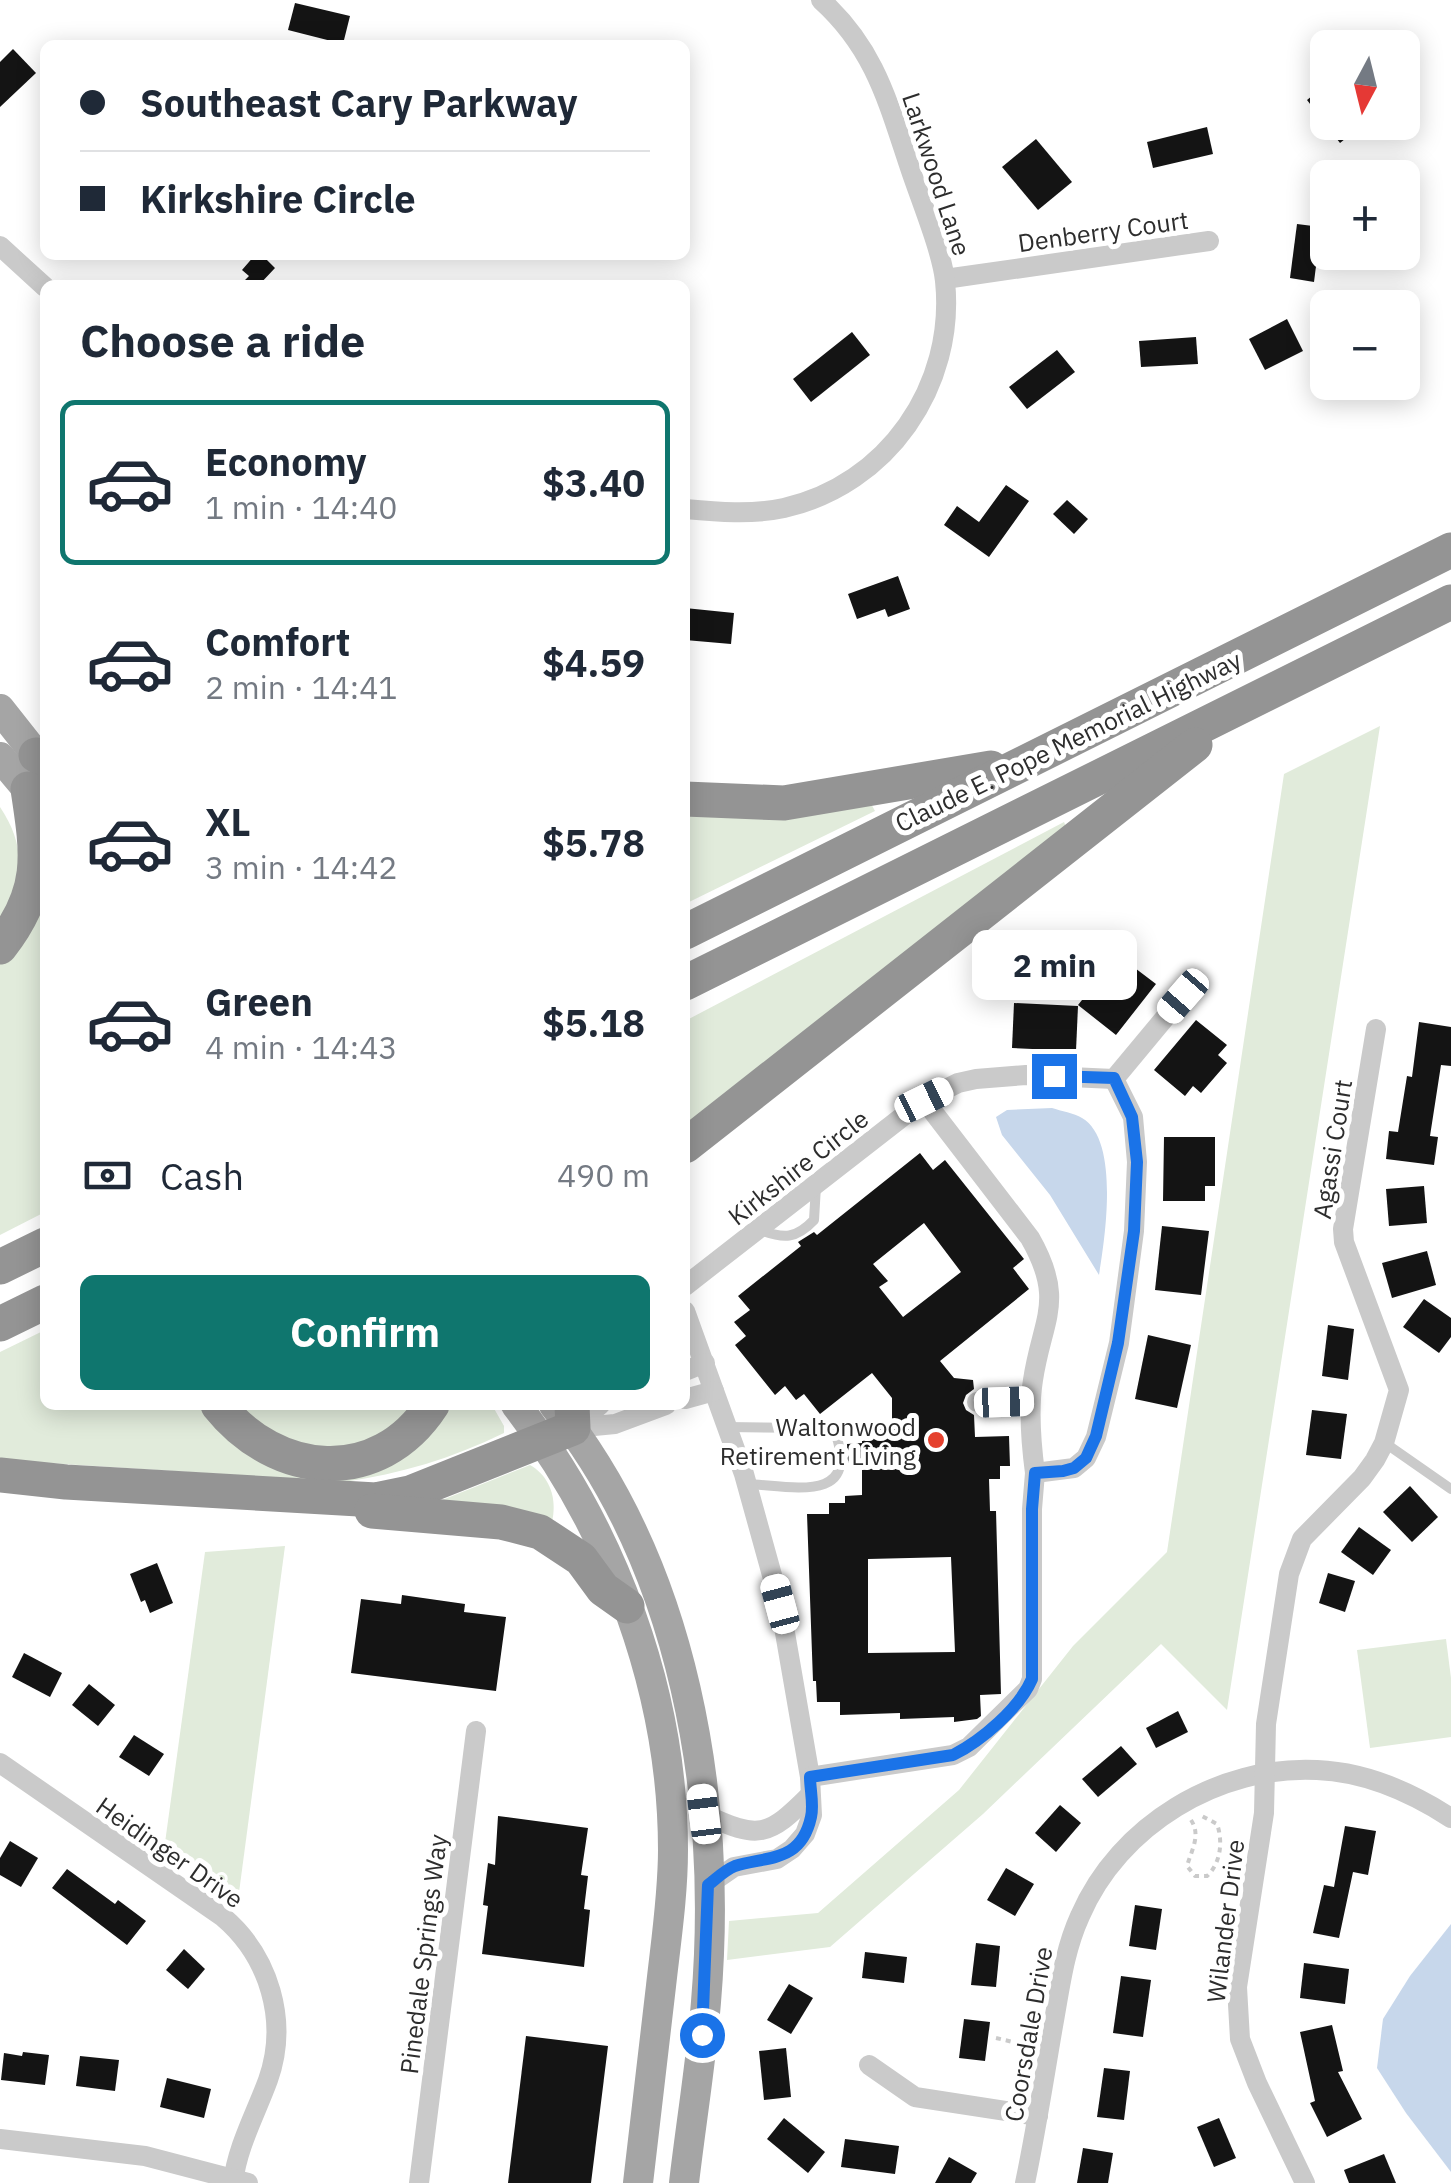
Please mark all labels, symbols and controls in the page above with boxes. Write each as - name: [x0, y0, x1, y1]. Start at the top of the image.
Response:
- north arrow: [1310, 30, 1420, 140]
- map controls: [1310, 30, 1420, 400]
- text: Southeast Cary Parkway: [140, 78, 578, 127]
- street label: Larkwood Lane: [895, 88, 979, 260]
- button: +: [1310, 160, 1420, 270]
- text: Kirkshire Circle: [140, 174, 416, 223]
- street label: Denberry Court: [1016, 203, 1190, 259]
- button: −: [1310, 290, 1420, 400]
- text: Choose a ride: [80, 311, 365, 369]
- text: Economy: [205, 437, 367, 486]
- icon: car: [85, 438, 175, 528]
- text: $3.40: [542, 458, 645, 507]
- text: 1 min · 14:40: [205, 486, 398, 528]
- text: Comfort: [205, 617, 350, 666]
- icon: car: [85, 618, 175, 708]
- text: $4.59: [542, 638, 645, 687]
- street label: Claude E. Pope Memorial Highway: [889, 642, 1247, 839]
- text: 2 min · 14:41: [205, 666, 398, 708]
- text: XL: [205, 797, 251, 846]
- icon: car: [85, 798, 175, 888]
- text: $5.78: [542, 818, 645, 867]
- text: 3 min · 14:42: [205, 846, 398, 888]
- callout: 2 min: [972, 931, 1136, 1001]
- text: 2 min: [1013, 944, 1096, 986]
- car: [1152, 964, 1214, 1028]
- text: Green: [205, 977, 313, 1026]
- icon: car: [85, 978, 175, 1068]
- text: $5.18: [542, 998, 645, 1047]
- text: 4 min · 14:43: [205, 1026, 398, 1068]
- route end: [1032, 1054, 1077, 1099]
- car: [890, 1073, 958, 1127]
- street label: Agassi Court: [1305, 1077, 1359, 1221]
- street label: Kirkshire Circle: [721, 1102, 875, 1232]
- icon: cash: [80, 1148, 135, 1203]
- text: Cash: [160, 1151, 244, 1200]
- text: 490 m: [557, 1154, 650, 1196]
- button: Confirm: [80, 1275, 650, 1390]
- car: [973, 1386, 1035, 1418]
- place label: Waltonwood Retirement Living: [720, 1410, 916, 1472]
- marker: Waltonwood Retirement Living: [925, 1429, 947, 1451]
- car: [758, 1571, 802, 1637]
- car: [685, 1782, 723, 1846]
- street label: Heidinger Drive: [90, 1789, 250, 1915]
- street label: Pinedale Springs Way: [392, 1832, 454, 2076]
- street label: Wilander Drive: [1199, 1837, 1251, 2005]
- street label: Coorsdale Drive: [996, 1944, 1060, 2124]
- route start: [680, 2013, 725, 2058]

